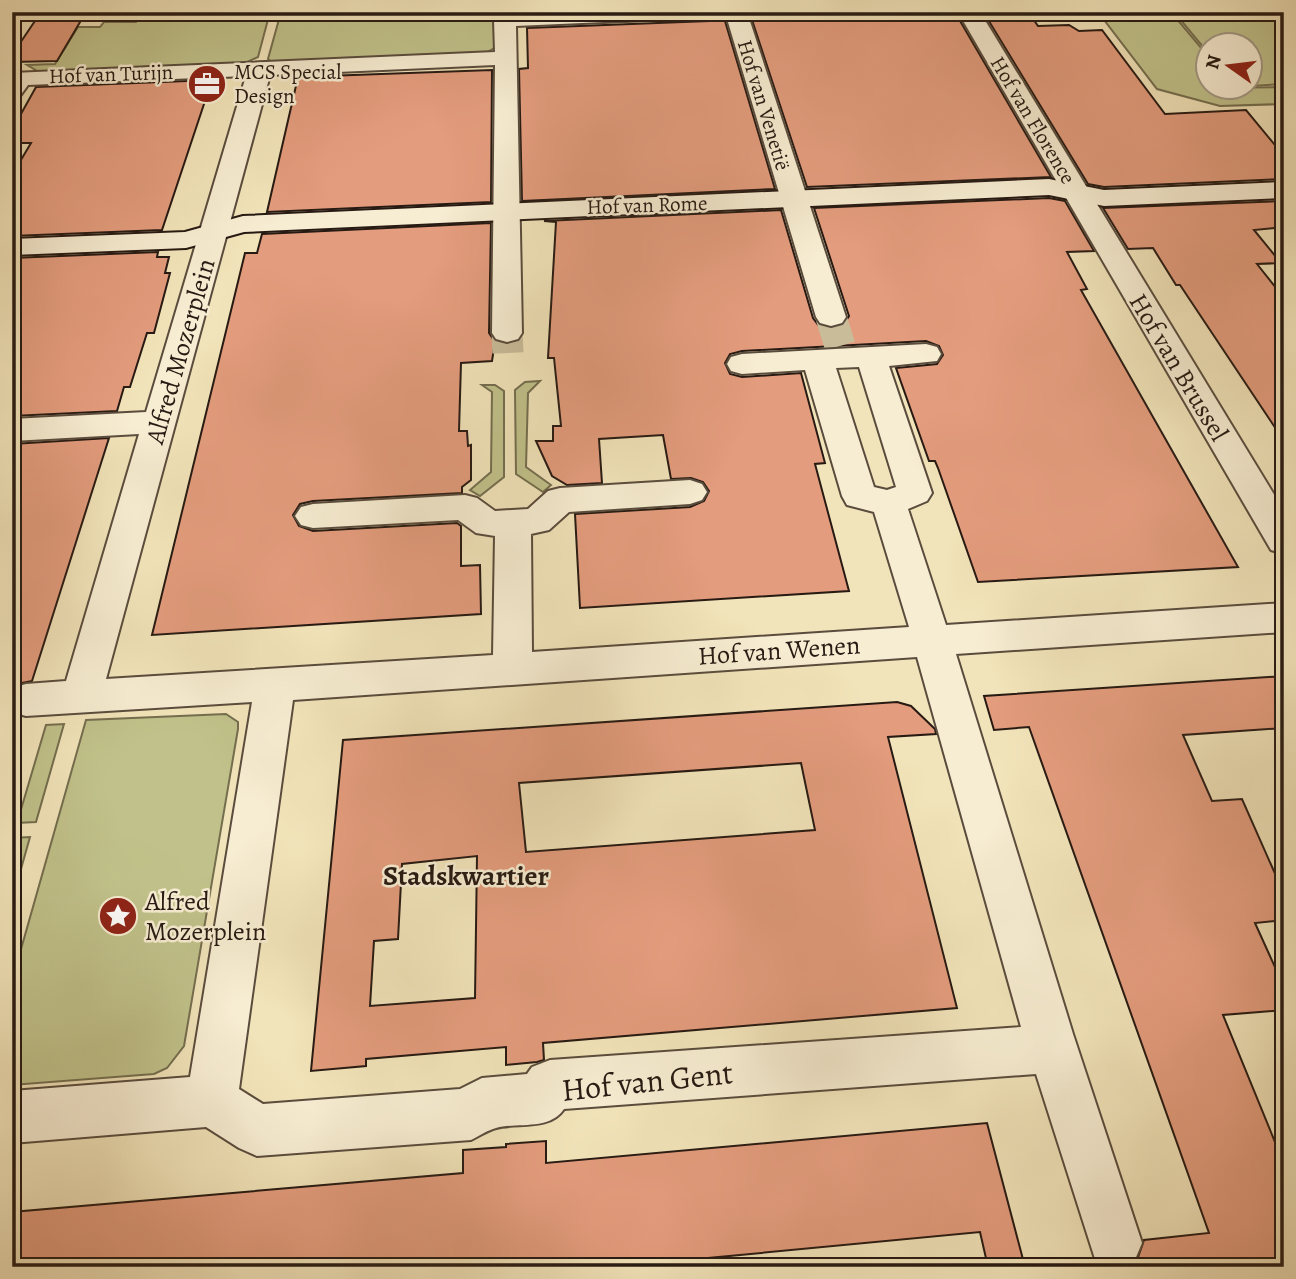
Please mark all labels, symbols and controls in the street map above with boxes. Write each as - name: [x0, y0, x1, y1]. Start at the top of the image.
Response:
- north arrow: [1194, 32, 1264, 102]
- street label: Hof van Venetië: [731, 36, 797, 174]
- street label: Hof van Florence: [984, 51, 1082, 189]
- text: N: [1199, 52, 1228, 72]
- street label: Hof van Turijn: [48, 58, 174, 90]
- place label: MCS Special Design: [234, 58, 341, 110]
- office icon: MCS Special Design: [186, 63, 228, 105]
- street label: Hof van Rome: [586, 189, 708, 221]
- street label: Alfred Mozerplein: [137, 254, 224, 449]
- street label: Hof van Brussel: [1121, 287, 1236, 448]
- street label: Hof van Wenen: [697, 627, 861, 674]
- district label: Stadskwartier: [383, 857, 550, 895]
- place label: Alfred Mozerplein: [144, 884, 266, 949]
- place icon: Alfred Mozerplein: [97, 895, 139, 937]
- street label: Hof van Gent: [559, 1050, 735, 1112]

